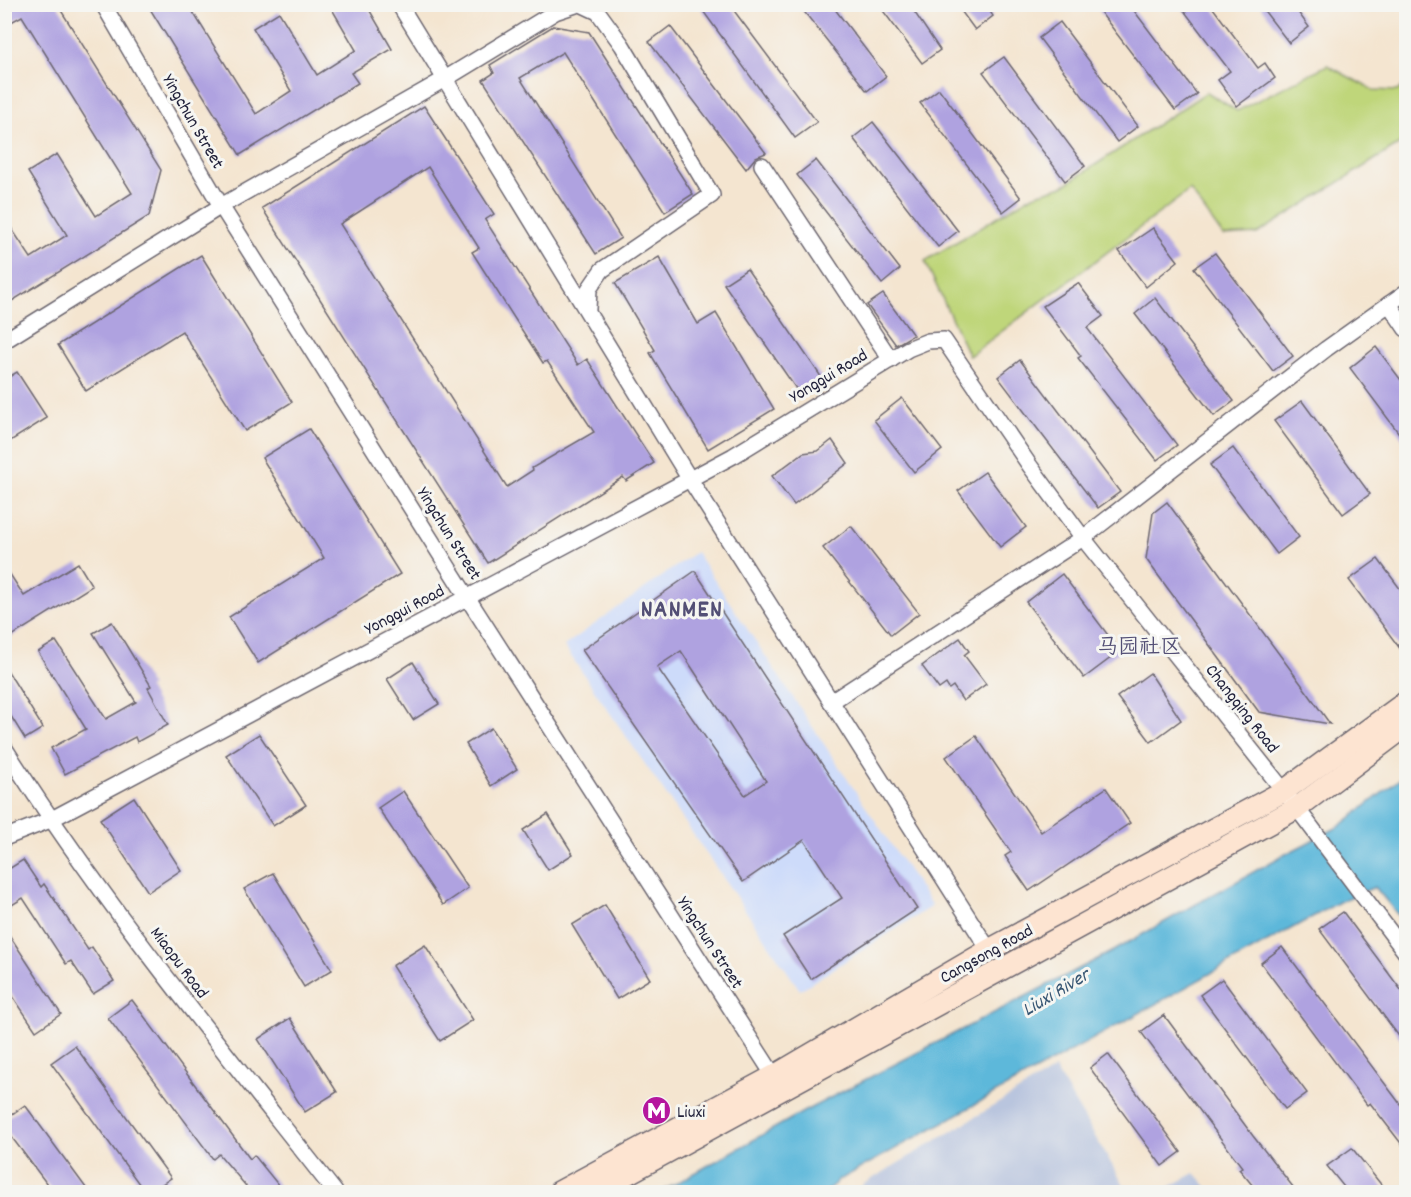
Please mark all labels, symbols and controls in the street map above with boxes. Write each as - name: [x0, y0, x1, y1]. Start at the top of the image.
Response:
- street label: Yingchun Street: [155, 70, 229, 174]
- street label: Yonggui Road: [785, 344, 873, 410]
- street label: Yingchun Street: [409, 483, 487, 586]
- street label: Yonggui Road: [361, 580, 450, 643]
- district label: NANMEN: [641, 594, 723, 628]
- district label: 马园社区: [1097, 634, 1181, 664]
- street label: Changqing Road: [1198, 660, 1284, 759]
- street label: Yingchun Street: [670, 892, 748, 995]
- street label: Cangsong Road: [936, 919, 1038, 991]
- street label: Miaopu Road: [143, 922, 213, 1005]
- water label: Liuxi River: [1018, 961, 1098, 1025]
- metro station icon: Liuxi: [640, 1095, 672, 1127]
- place label: Liuxi: [677, 1101, 705, 1126]

